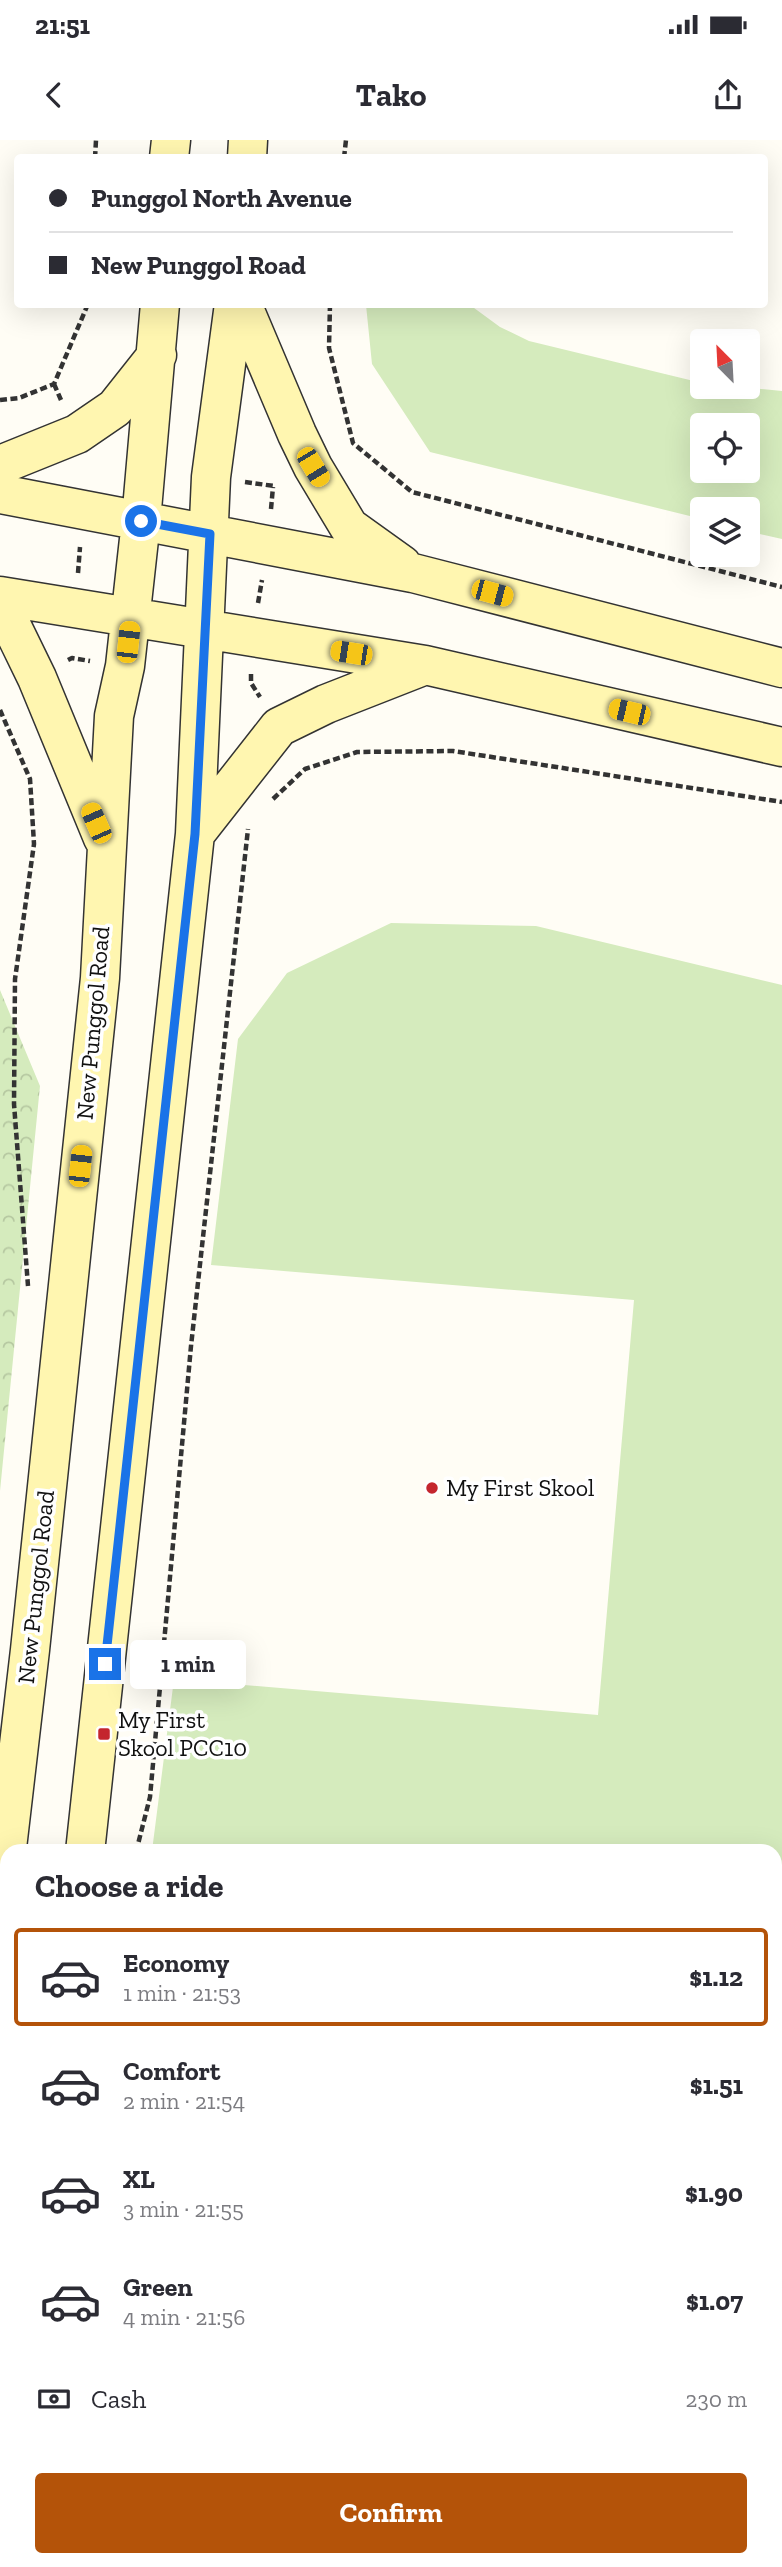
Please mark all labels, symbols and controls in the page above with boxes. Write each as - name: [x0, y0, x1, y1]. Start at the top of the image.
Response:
- text: 21:51: [35, 9, 90, 41]
- icon: back: [35, 76, 73, 114]
- text: Tako: [356, 76, 426, 114]
- icon: share: [709, 76, 747, 114]
- text: Punggol North Avenue: [91, 182, 352, 214]
- text: New Punggol Road: [91, 249, 306, 281]
- north arrow: [690, 329, 760, 399]
- map controls: [690, 329, 760, 567]
- button: locate: [690, 413, 760, 483]
- car: [294, 444, 333, 490]
- button: layers: [690, 497, 760, 567]
- route start: [125, 505, 157, 537]
- car: [469, 577, 516, 609]
- car: [116, 620, 141, 664]
- car: [329, 639, 374, 667]
- car: [607, 697, 652, 727]
- car: [78, 800, 115, 846]
- street label: New Punggol Road: [70, 925, 115, 1121]
- car: [68, 1144, 93, 1188]
- place label: My First Skool: [446, 1473, 594, 1502]
- marker: My First Skool: [424, 1480, 440, 1496]
- street label: New Punggol Road: [11, 1489, 60, 1685]
- callout: 1 min: [130, 1640, 245, 1688]
- route end: [89, 1648, 121, 1680]
- text: 1 min: [161, 1650, 215, 1678]
- place label: My First Skool PCC10: [118, 1705, 247, 1762]
- marker: My First Skool PCC10: [96, 1726, 112, 1742]
- text: Choose a ride: [35, 1867, 223, 1905]
- icon: car: [39, 1946, 102, 2009]
- text: Economy: [123, 1947, 229, 1979]
- text: $1.12: [689, 1961, 743, 1993]
- text: 1 min · 21:53: [123, 1979, 241, 2007]
- icon: car: [39, 2054, 102, 2117]
- text: Comfort: [123, 2055, 220, 2087]
- text: $1.51: [690, 2069, 743, 2101]
- text: 2 min · 21:54: [123, 2087, 245, 2115]
- icon: car: [39, 2162, 102, 2225]
- text: XL: [123, 2163, 155, 2195]
- text: $1.90: [685, 2177, 743, 2209]
- text: 3 min · 21:55: [123, 2195, 244, 2223]
- icon: car: [39, 2270, 102, 2333]
- text: Green: [123, 2271, 193, 2303]
- text: $1.07: [686, 2285, 743, 2317]
- text: 4 min · 21:56: [123, 2303, 245, 2331]
- icon: cash: [35, 2380, 73, 2418]
- text: Cash: [91, 2383, 146, 2415]
- text: 230 m: [686, 2385, 747, 2413]
- button: Confirm: [35, 2473, 747, 2553]

